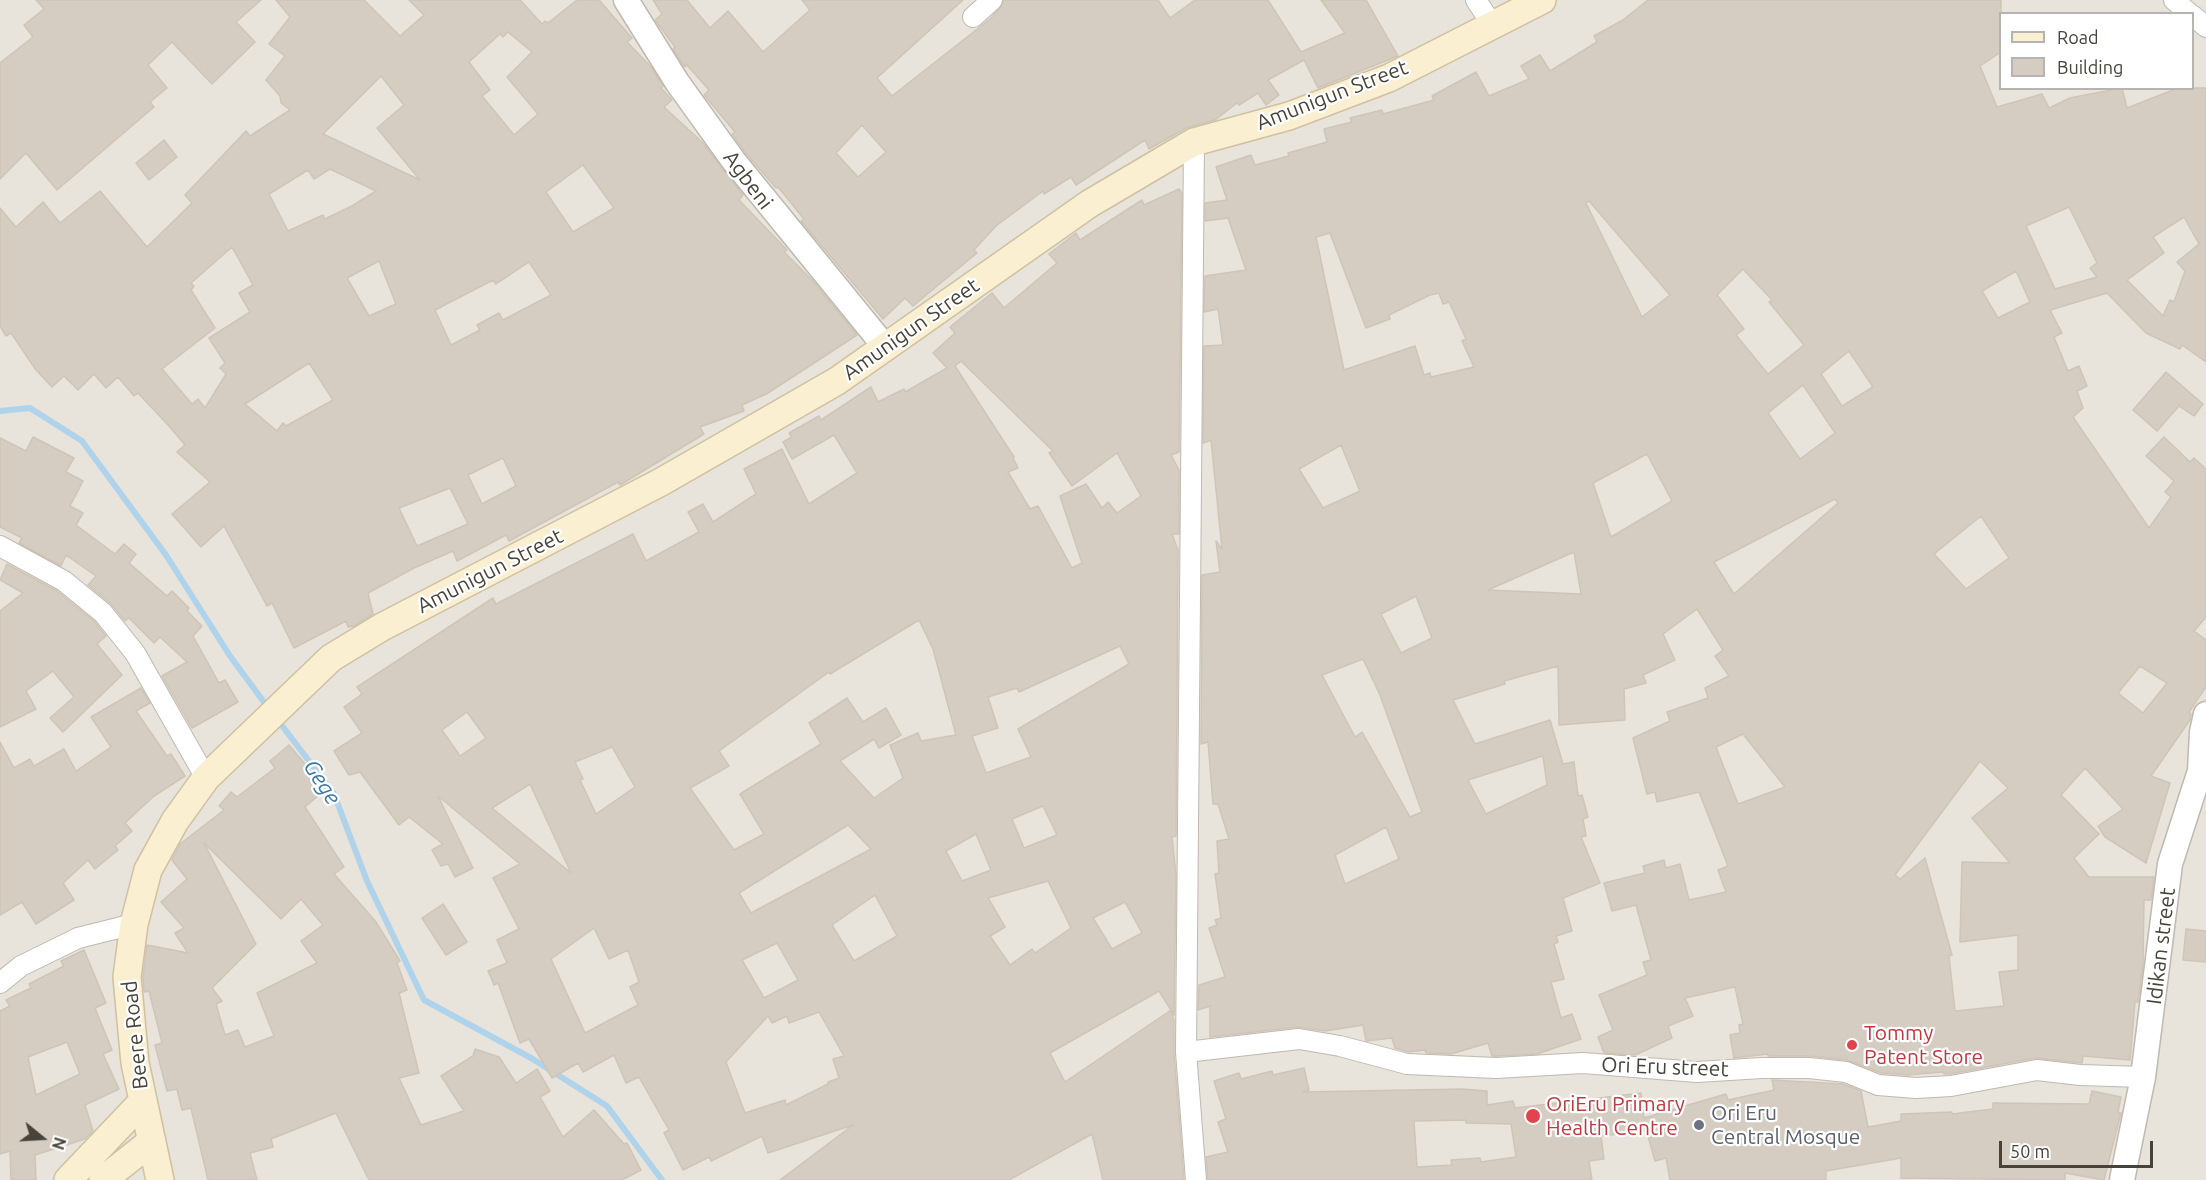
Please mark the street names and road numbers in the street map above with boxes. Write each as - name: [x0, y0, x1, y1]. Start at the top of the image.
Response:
- street label: Amunigun Street: [1253, 55, 1411, 135]
- street label: Agbeni: [718, 146, 778, 214]
- street label: Amunigun Street: [838, 273, 984, 385]
- street label: Amunigun Street: [413, 523, 567, 619]
- street label: Idikan street: [2141, 886, 2181, 1006]
- street label: Beere Road: [117, 979, 153, 1091]
- street label: Ori Eru street: [1601, 1052, 1729, 1082]

